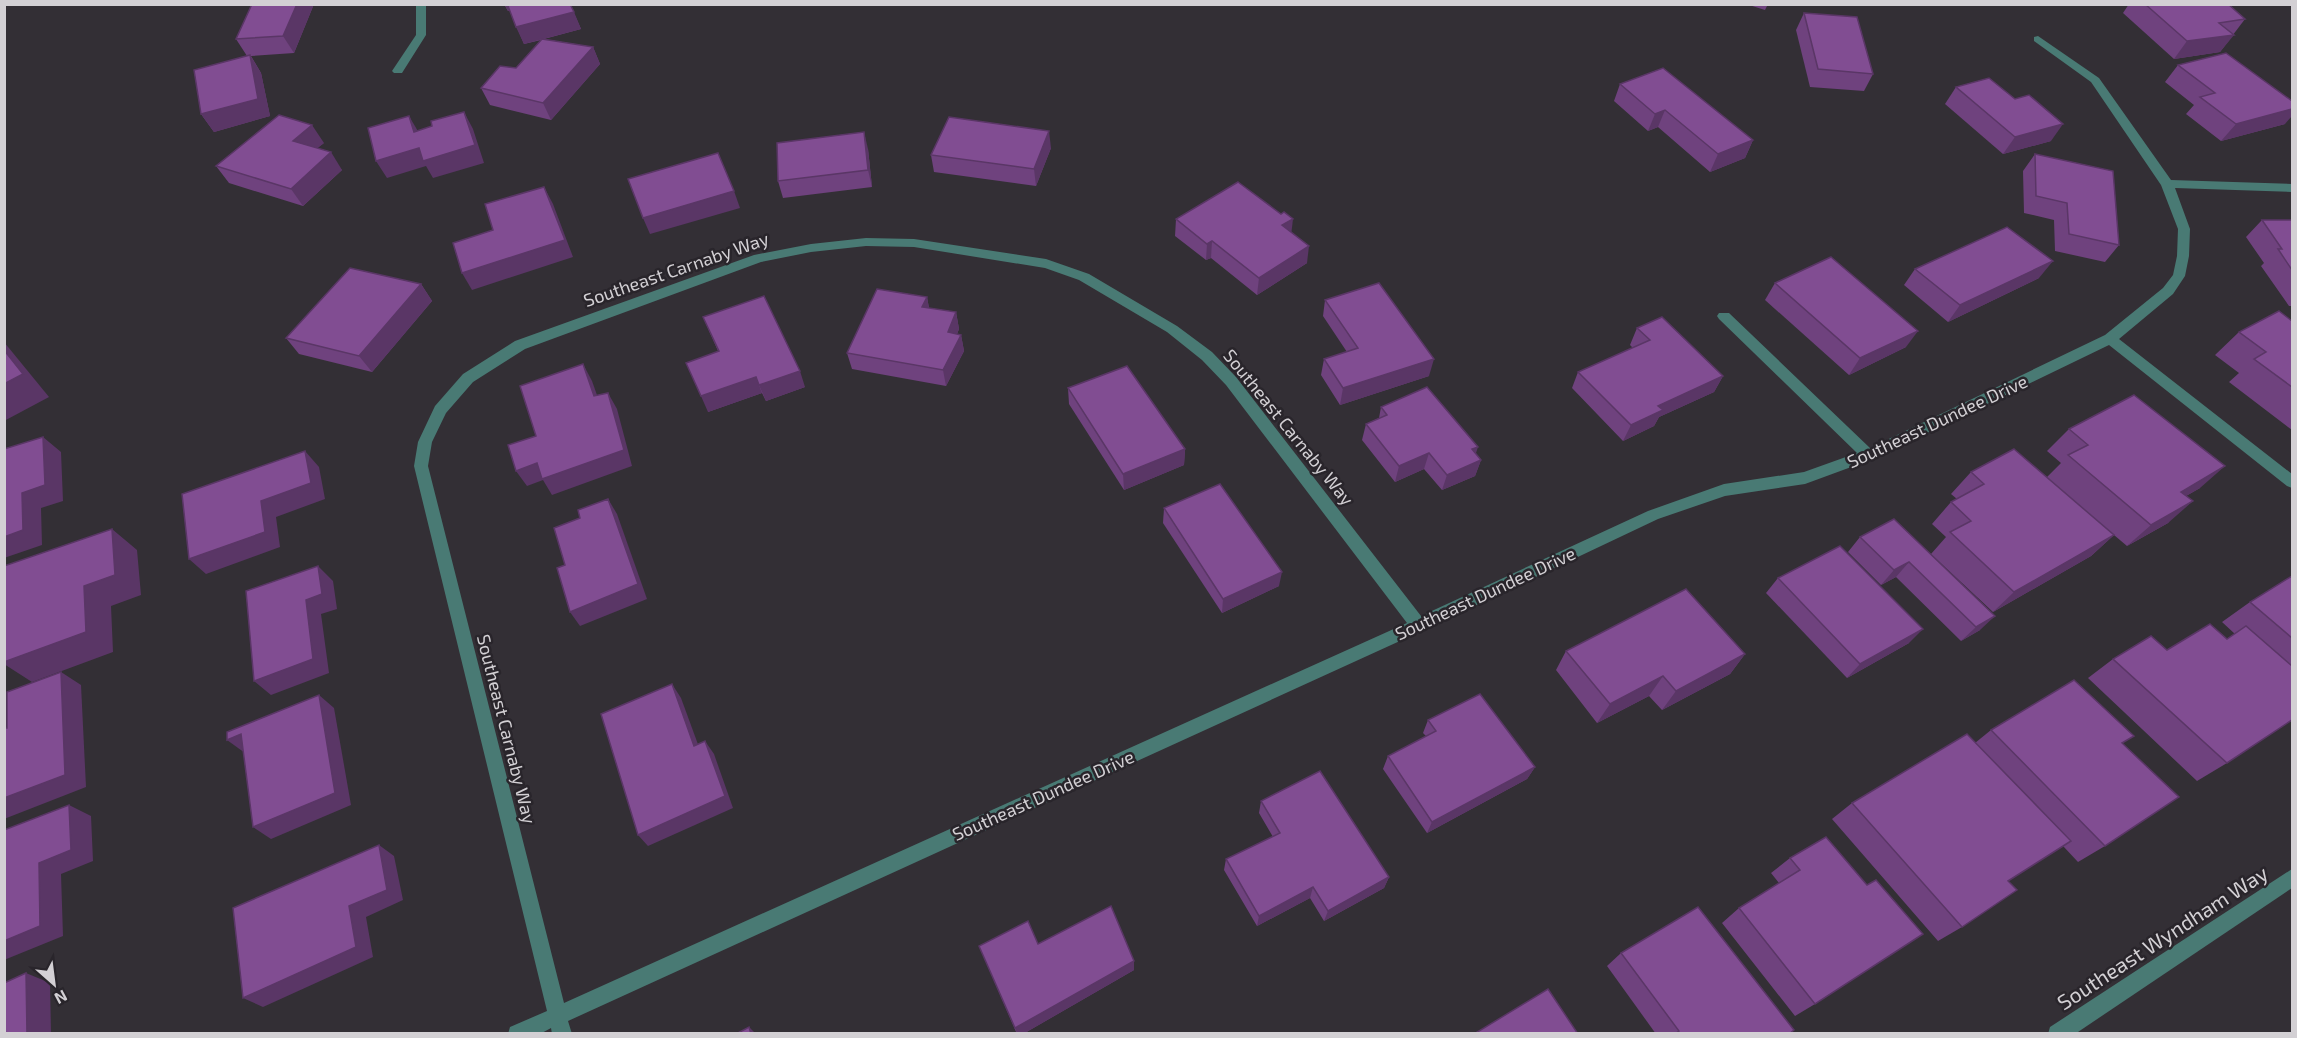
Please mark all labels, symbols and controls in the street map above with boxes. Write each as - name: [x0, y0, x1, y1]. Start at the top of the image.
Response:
- street label: Southeast Carnaby Way: [580, 227, 772, 311]
- street label: Southeast Carnaby Way: [1219, 345, 1359, 510]
- street label: Southeast Dundee Drive: [1843, 370, 2031, 472]
- street label: Southeast Dundee Drive: [1391, 542, 1579, 644]
- street label: Southeast Carnaby Way: [473, 632, 541, 826]
- street label: Southeast Dundee Drive: [949, 745, 1137, 845]
- street label: Southeast Wyndham Way: [2052, 860, 2272, 1014]
- north arrow: [24, 954, 84, 1014]
- text: N: [52, 987, 71, 1009]

